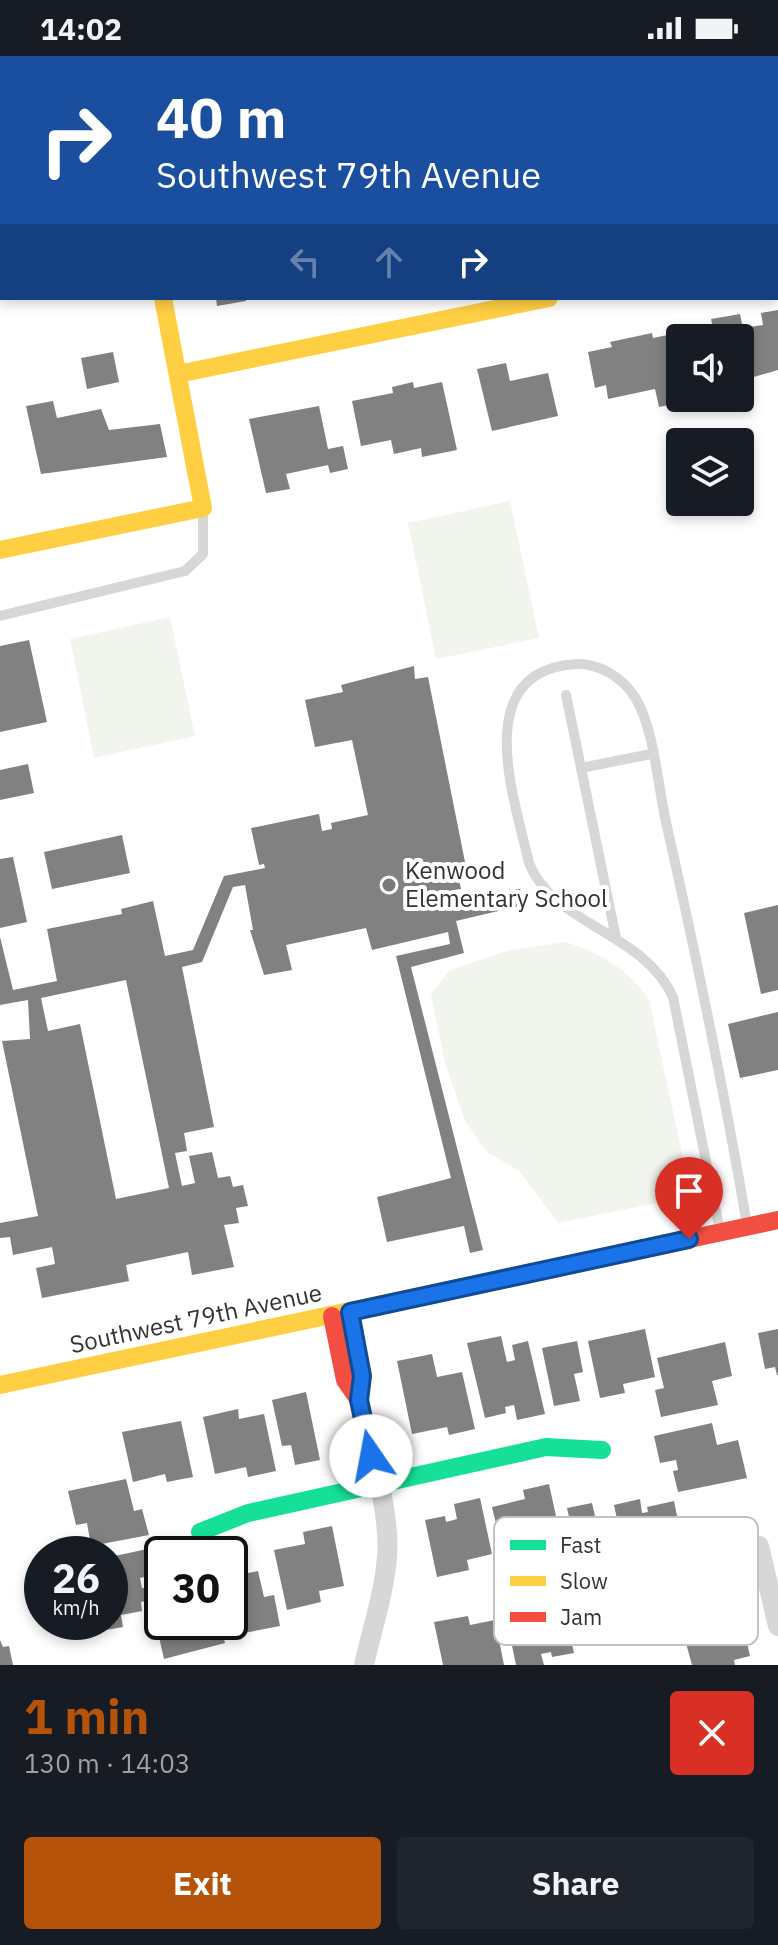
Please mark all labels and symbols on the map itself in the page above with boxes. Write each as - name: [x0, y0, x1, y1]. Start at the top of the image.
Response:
- place label: Kenwood Elementary School: [405, 854, 607, 914]
- marker: Kenwood Elementary School: [380, 876, 398, 894]
- pin: [655, 1157, 723, 1239]
- street label: Southwest 79th Avenue: [67, 1276, 325, 1360]
- position arrow: [329, 1414, 413, 1498]
- legend: [494, 1517, 758, 1645]
- text: Fast: [560, 1530, 601, 1559]
- speed limit sign: 30: [144, 1536, 248, 1640]
- text: Slow: [560, 1566, 608, 1595]
- text: Jam: [560, 1602, 602, 1631]

